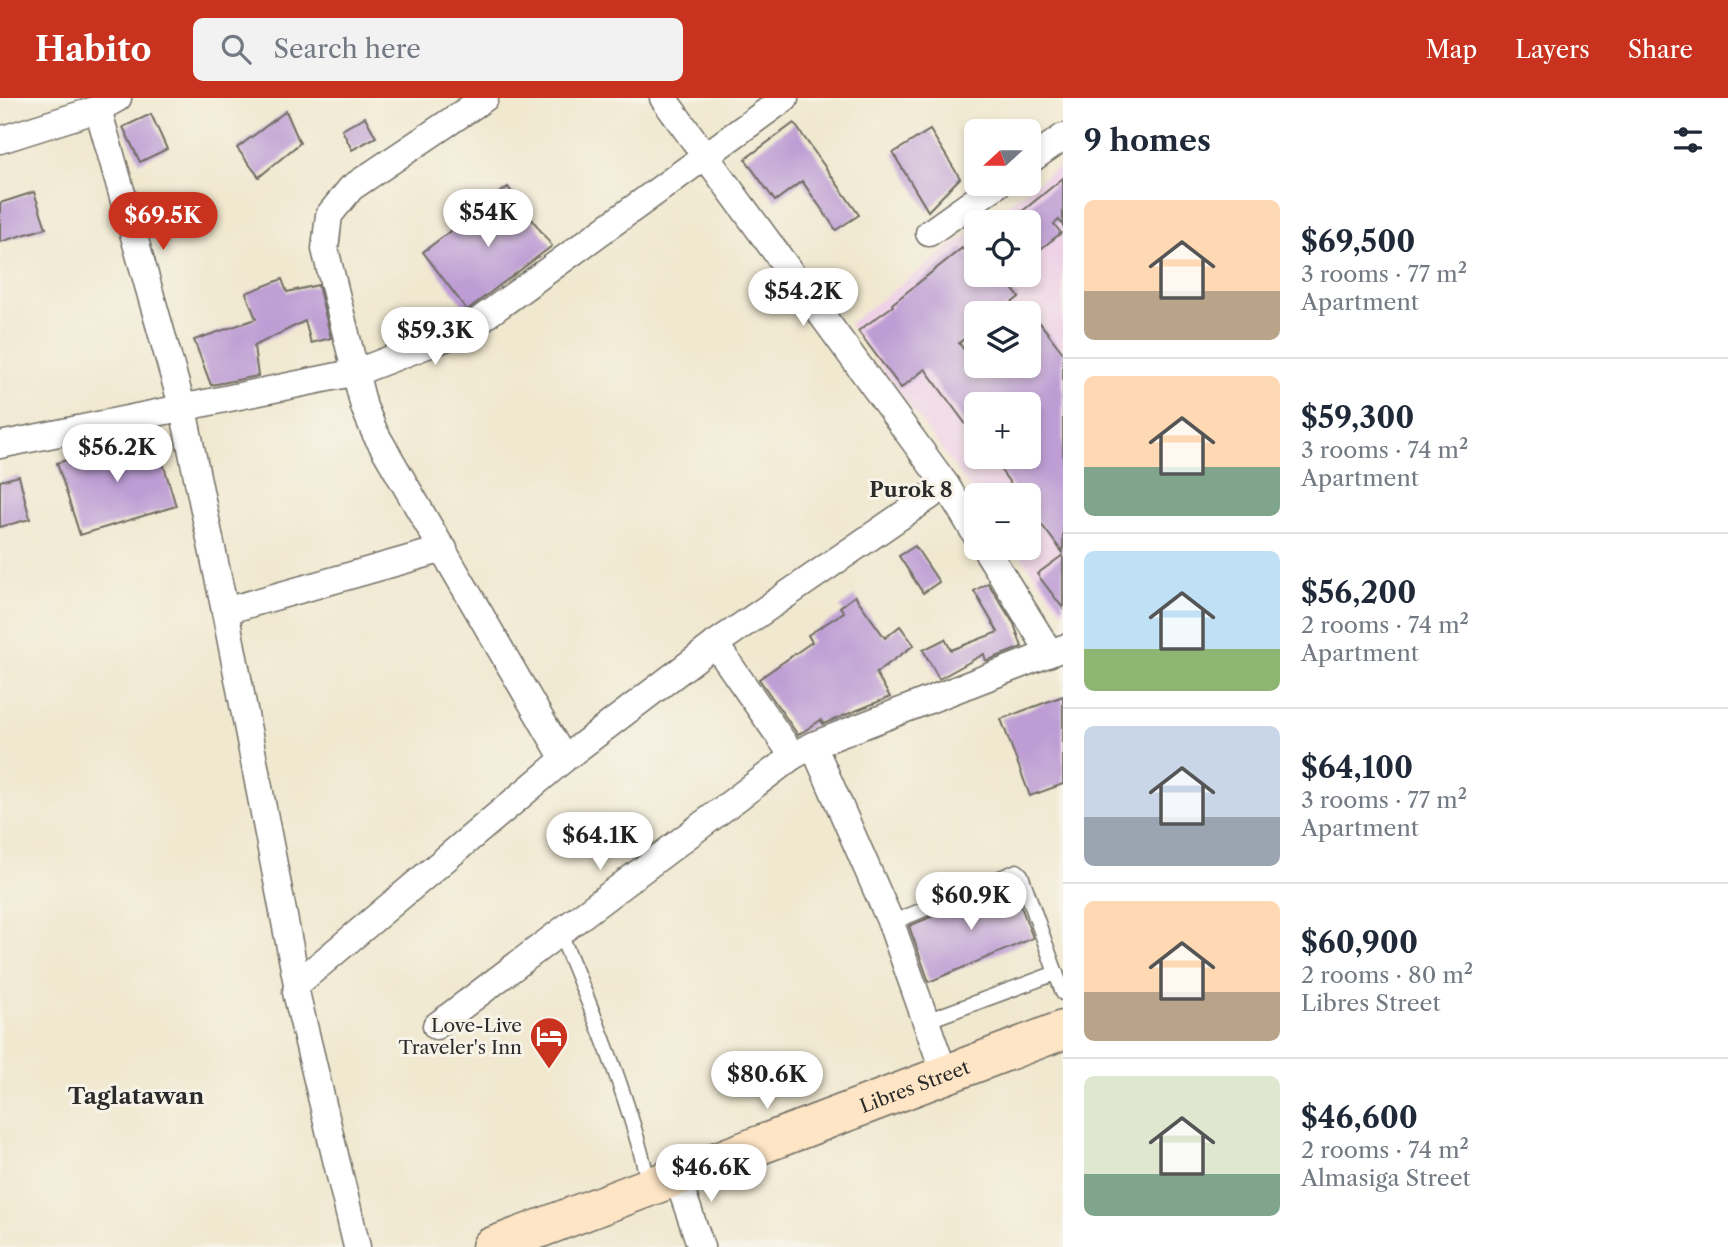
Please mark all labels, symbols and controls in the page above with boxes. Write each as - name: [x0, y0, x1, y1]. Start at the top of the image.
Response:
- search box: [193, 18, 683, 81]
- text: Habito: [35, 29, 151, 70]
- icon: search: [217, 30, 255, 68]
- text: Search here: [273, 33, 421, 65]
- text: Map: [1426, 35, 1477, 64]
- text: Layers: [1515, 35, 1590, 64]
- text: Share: [1628, 35, 1693, 64]
- north arrow: [964, 119, 1041, 196]
- map controls: [964, 119, 1041, 560]
- icon: filters: [1669, 121, 1707, 159]
- text: 9 homes: [1084, 122, 1211, 159]
- pin: $54K: [447, 190, 529, 249]
- pin: $69.5K: [106, 192, 220, 252]
- text: $54K: [459, 198, 517, 226]
- text: $69.5K: [125, 201, 201, 229]
- button: locate: [964, 210, 1041, 287]
- text: $69,500: [1301, 223, 1415, 260]
- icon: home: [1140, 228, 1224, 312]
- text: 3 rooms · 77 m²: [1301, 260, 1467, 288]
- pin: $54.2K: [746, 268, 860, 328]
- text: $54.2K: [764, 277, 842, 305]
- text: Apartment: [1301, 288, 1419, 316]
- button: layers: [964, 301, 1041, 378]
- pin: $59.3K: [378, 308, 492, 367]
- text: $59.3K: [397, 316, 473, 344]
- button: +: [964, 392, 1041, 469]
- text: $59,300: [1301, 399, 1414, 436]
- icon: home: [1140, 404, 1224, 488]
- pin: $56.2K: [60, 424, 174, 484]
- text: $56.2K: [78, 433, 156, 461]
- text: 3 rooms · 74 m²: [1301, 436, 1468, 464]
- text: Apartment: [1301, 464, 1419, 492]
- district label: Purok 8: [869, 477, 953, 502]
- button: −: [964, 483, 1041, 560]
- text: $56,200: [1301, 574, 1416, 611]
- icon: home: [1140, 579, 1224, 663]
- text: 2 rooms · 74 m²: [1301, 611, 1469, 639]
- text: Apartment: [1301, 639, 1419, 667]
- text: $64,100: [1301, 749, 1413, 786]
- icon: home: [1140, 754, 1224, 838]
- text: 3 rooms · 77 m²: [1301, 786, 1467, 814]
- pin: $64.1K: [543, 812, 657, 872]
- text: Apartment: [1301, 814, 1419, 842]
- text: $64.1K: [562, 821, 638, 849]
- pin: $60.9K: [914, 872, 1028, 932]
- text: $60.9K: [932, 881, 1010, 909]
- text: $60,900: [1301, 924, 1418, 961]
- icon: home: [1140, 929, 1224, 1013]
- text: 2 rooms · 80 m²: [1301, 961, 1473, 989]
- text: Libres Street: [1301, 989, 1441, 1017]
- place label: Love-Live Traveler's Inn: [399, 1014, 522, 1059]
- hotel icon: Love-Live Traveler's Inn: [528, 1015, 570, 1070]
- pin: $80.6K: [710, 1052, 824, 1111]
- street label: Libres Street: [857, 1055, 973, 1118]
- text: $80.6K: [727, 1060, 807, 1088]
- district label: Taglatawan: [68, 1082, 204, 1110]
- text: $46,600: [1301, 1099, 1418, 1136]
- icon: home: [1140, 1104, 1224, 1188]
- text: 2 rooms · 74 m²: [1301, 1136, 1469, 1164]
- pin: $46.6K: [654, 1144, 768, 1204]
- text: $46.6K: [672, 1153, 750, 1181]
- text: Almasiga Street: [1301, 1164, 1471, 1192]

